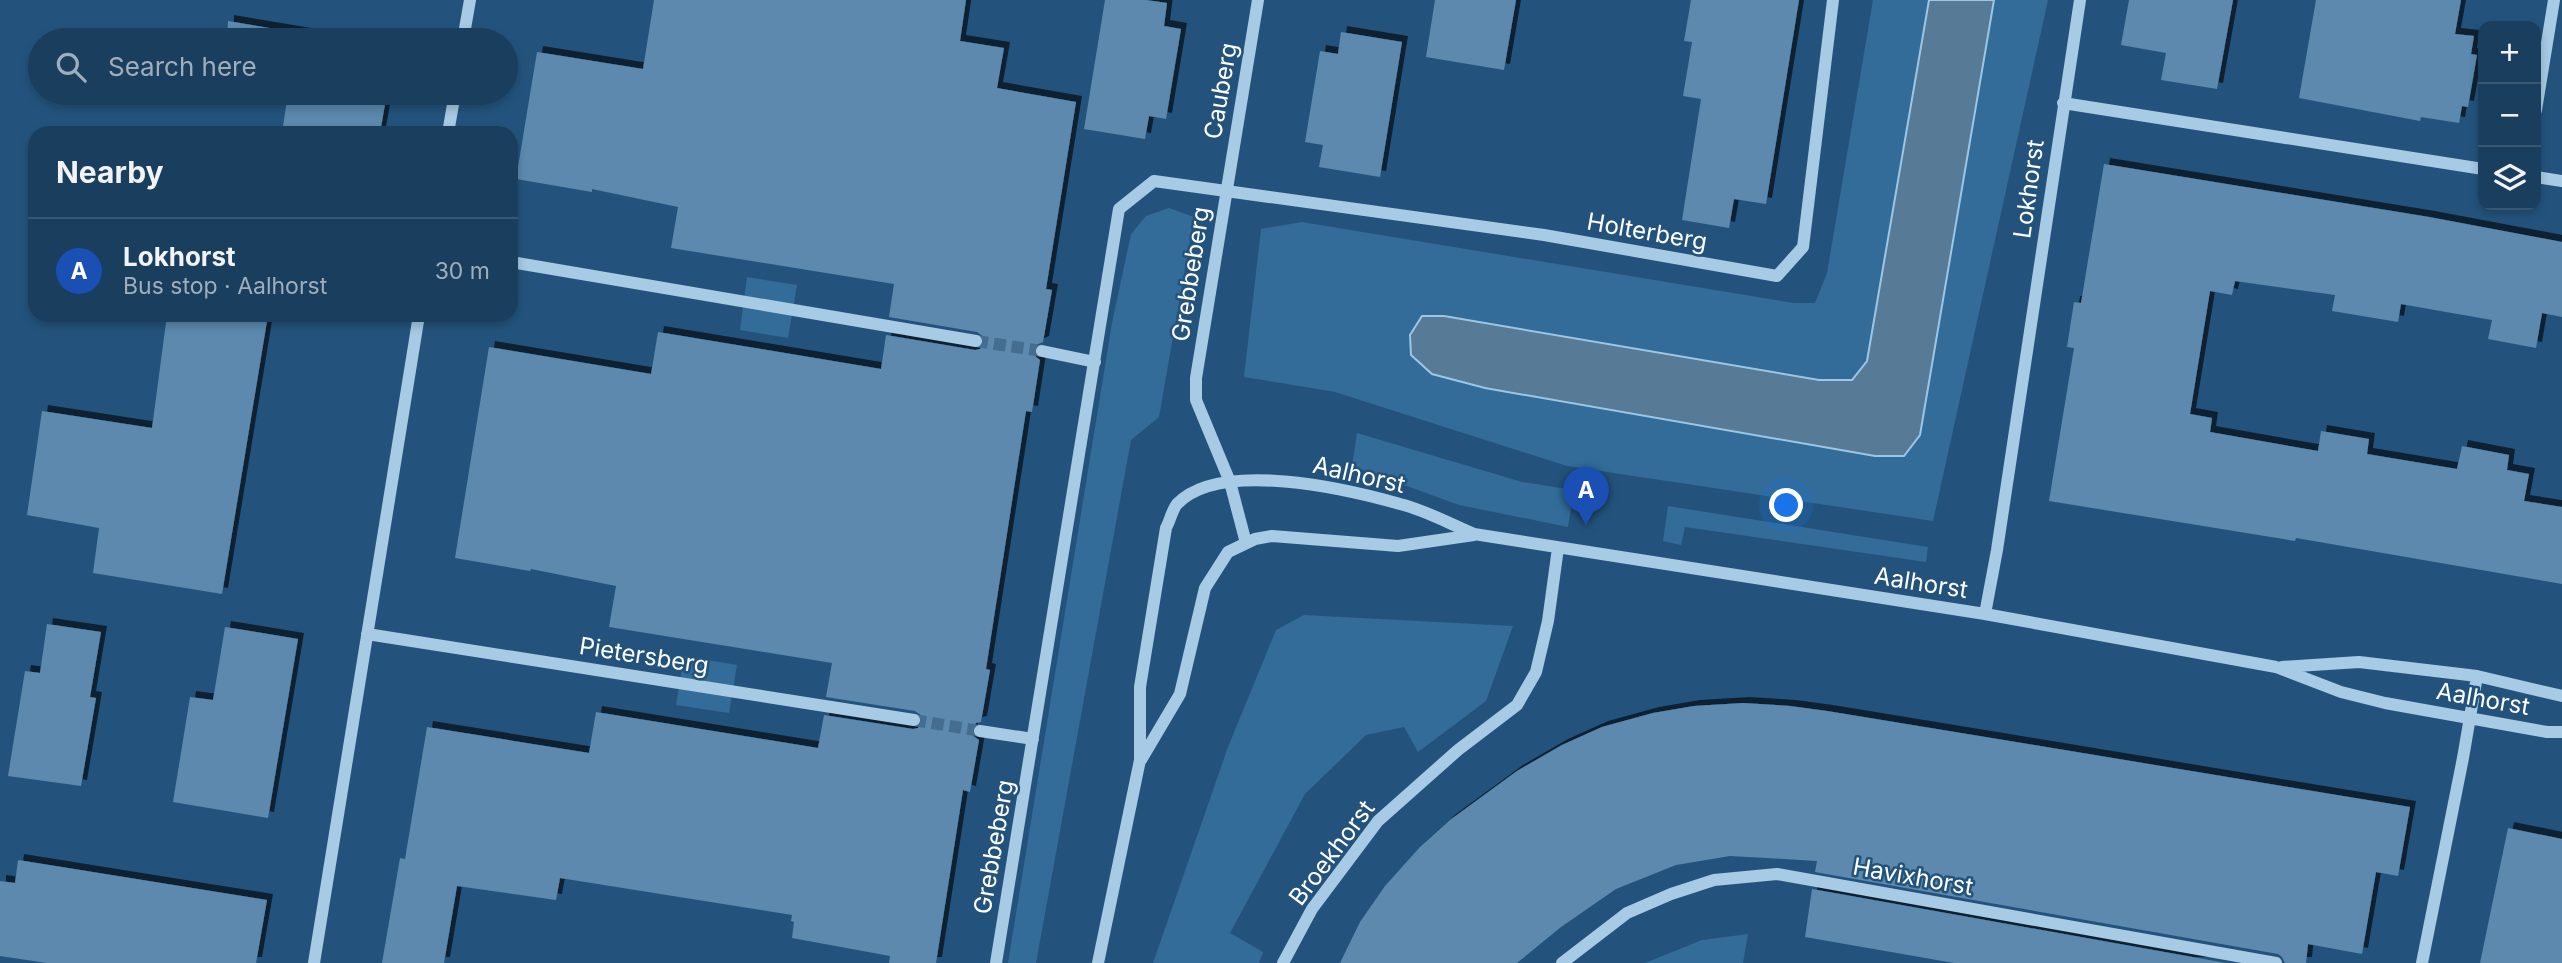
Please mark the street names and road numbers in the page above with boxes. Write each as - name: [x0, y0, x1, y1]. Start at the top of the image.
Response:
- street label: Cauberg: [1198, 41, 1243, 141]
- street label: Lokhorst: [2007, 138, 2050, 240]
- street label: Grebbeberg: [1166, 205, 1215, 343]
- street label: Holterberg: [1585, 207, 1709, 256]
- street label: Aalhorst: [1310, 450, 1408, 499]
- street label: Aalhorst: [1872, 561, 1970, 604]
- street label: Pietersberg: [577, 631, 711, 680]
- street label: Aalhorst: [2434, 676, 2532, 721]
- street label: Grebbeberg: [967, 777, 1020, 916]
- street label: Broekhorst: [1283, 794, 1381, 911]
- street label: Havixhorst: [1851, 852, 1976, 901]

